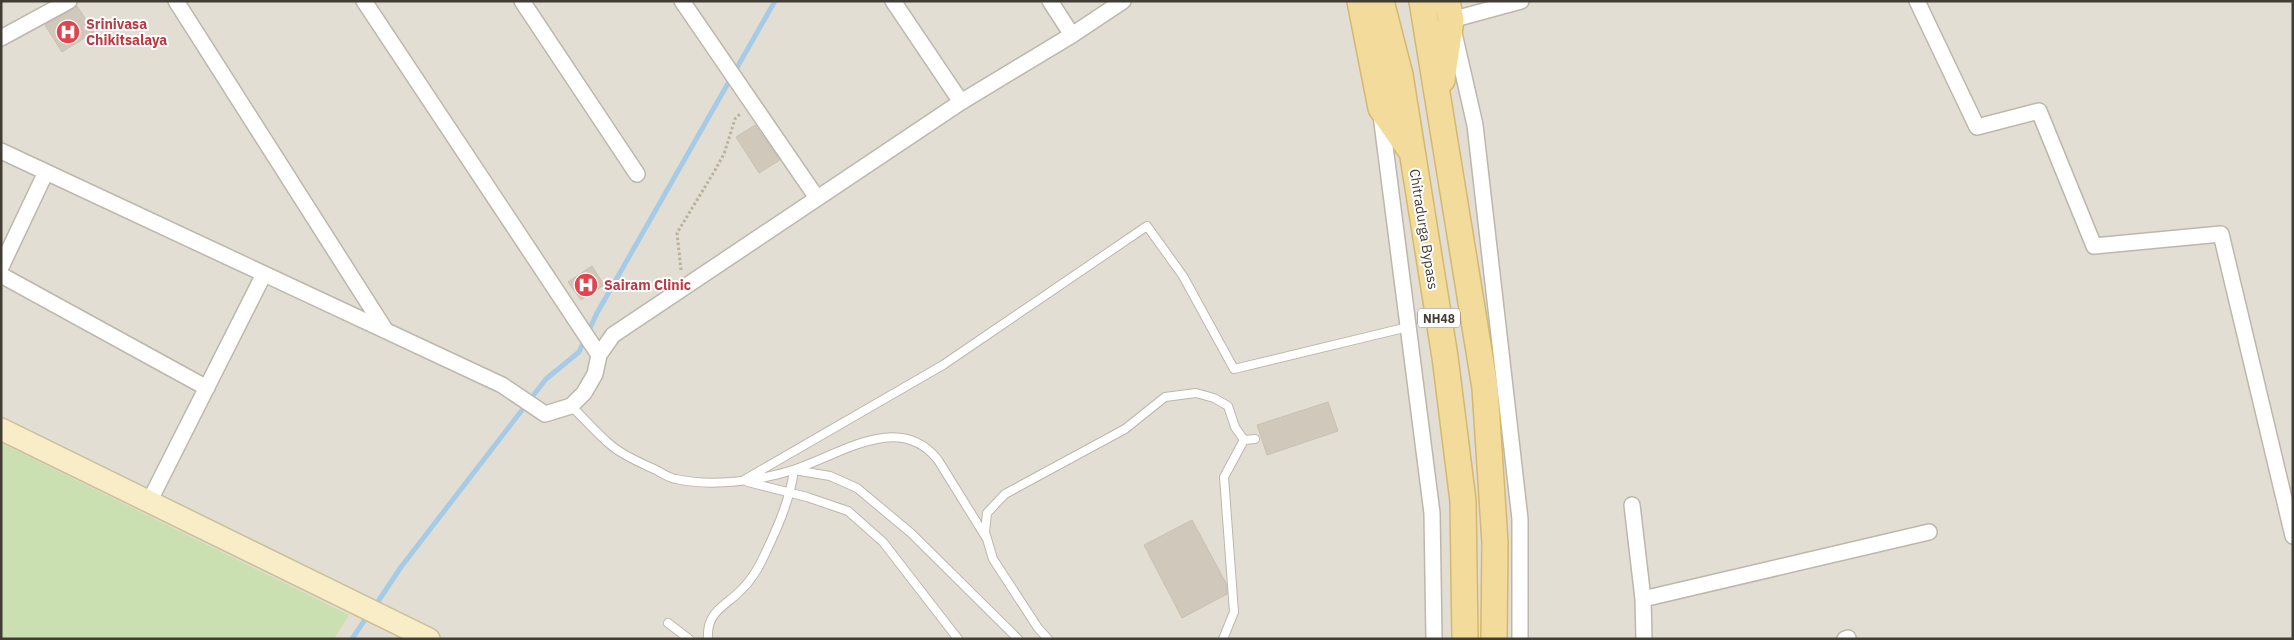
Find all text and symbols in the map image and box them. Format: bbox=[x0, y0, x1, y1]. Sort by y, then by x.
place label: Srinivasa Chikitsalaya bbox=[86, 15, 167, 49]
hospital icon: Srinivasa Chikitsalaya bbox=[55, 19, 81, 45]
street label: Chitradurga Bypass bbox=[1406, 167, 1442, 291]
hospital icon: Sairam Clinic bbox=[573, 272, 599, 298]
place label: Sairam Clinic bbox=[604, 276, 691, 294]
road number: NH48 bbox=[1418, 308, 1460, 328]

